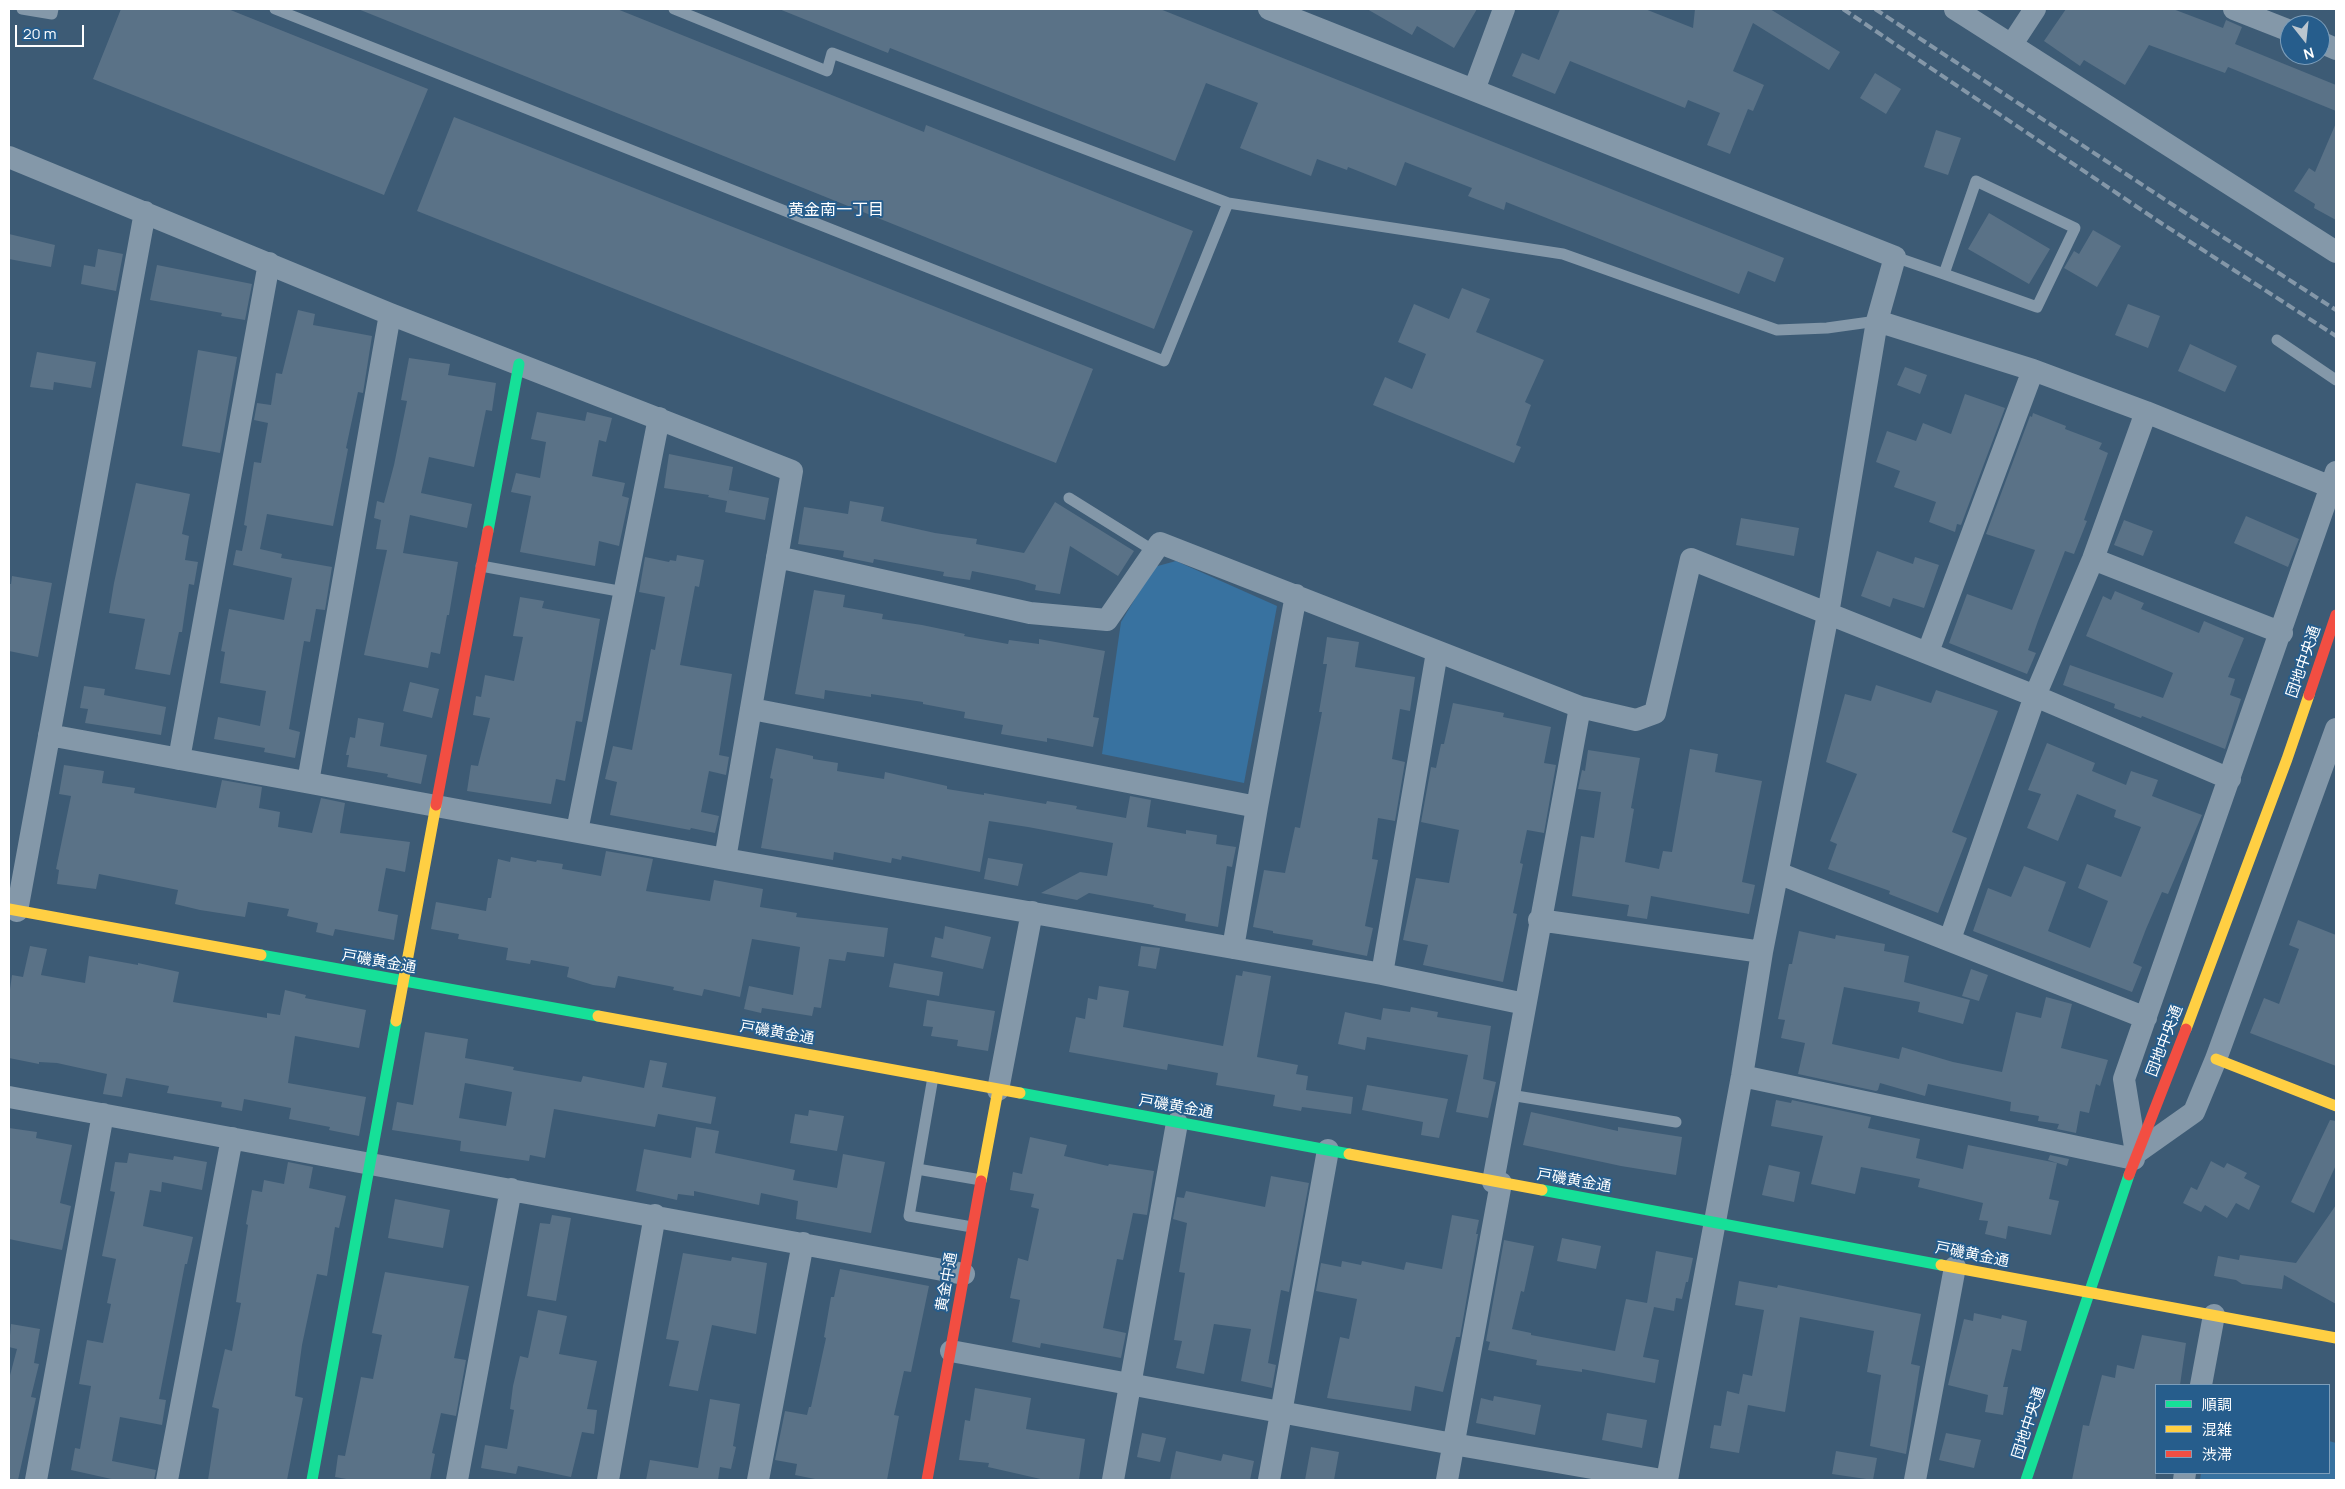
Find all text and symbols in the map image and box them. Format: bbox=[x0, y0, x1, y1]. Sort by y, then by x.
scale bar bbox=[18, 15, 86, 47]
north arrow bbox=[2280, 15, 2330, 65]
text: 20 m bbox=[23, 23, 56, 44]
text: N bbox=[2302, 43, 2316, 64]
district label: 黄金南一丁目 bbox=[788, 201, 884, 221]
street label: 団地中央通 bbox=[2283, 624, 2325, 700]
street label: 戸磯黄金通 bbox=[341, 947, 417, 977]
street label: 団地中央通 bbox=[2143, 1003, 2187, 1079]
street label: 戸磯黄金通 bbox=[739, 1018, 815, 1048]
street label: 戸磯黄金通 bbox=[1138, 1092, 1214, 1122]
street label: 戸磯黄金通 bbox=[1536, 1166, 1612, 1196]
street label: 戸磯黄金通 bbox=[1933, 1239, 2011, 1271]
street label: 黄金中通 bbox=[933, 1251, 961, 1313]
legend bbox=[2155, 1384, 2330, 1474]
street label: 団地中央通 bbox=[2009, 1385, 2049, 1461]
text: 順調 bbox=[2202, 1394, 2232, 1415]
text: 混雑 bbox=[2202, 1419, 2232, 1440]
text: 渋滞 bbox=[2202, 1444, 2232, 1465]

